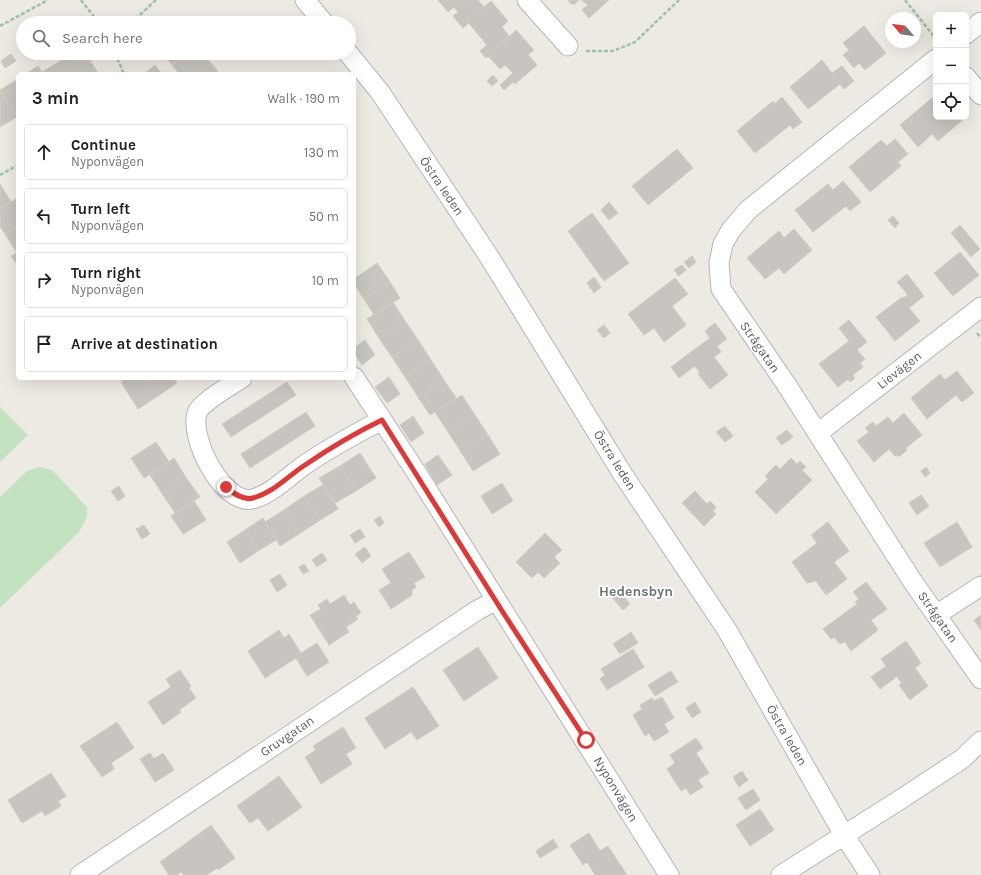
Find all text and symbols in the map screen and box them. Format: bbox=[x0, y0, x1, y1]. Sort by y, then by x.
north arrow bbox=[885, 12, 921, 48]
map controls bbox=[933, 12, 969, 120]
button: + bbox=[933, 12, 969, 48]
search box bbox=[16, 16, 356, 60]
icon: search bbox=[30, 27, 52, 49]
text: Search here bbox=[62, 29, 143, 47]
button: − bbox=[933, 48, 969, 84]
button: locate bbox=[933, 84, 969, 120]
text: 3 min bbox=[32, 88, 79, 108]
text: Walk · 190 m bbox=[267, 91, 340, 106]
text: Continue bbox=[71, 136, 136, 154]
icon: ahead bbox=[33, 141, 55, 163]
text: 130 m bbox=[304, 145, 339, 160]
street label: Östra leden bbox=[417, 153, 468, 218]
text: Nyponvägen bbox=[71, 154, 144, 169]
text: Turn left bbox=[71, 200, 130, 218]
icon: left bbox=[33, 205, 55, 227]
text: 50 m bbox=[309, 209, 339, 224]
text: Nyponvägen bbox=[71, 218, 144, 233]
text: Turn right bbox=[71, 264, 141, 282]
icon: right bbox=[33, 269, 55, 291]
text: 10 m bbox=[312, 273, 339, 288]
text: Nyponvägen bbox=[71, 282, 144, 297]
street label: Strågatan bbox=[737, 319, 783, 375]
icon: arrive bbox=[33, 333, 55, 355]
text: Arrive at destination bbox=[71, 335, 218, 353]
street label: Lievägen bbox=[874, 348, 924, 392]
street label: Östra leden bbox=[591, 427, 640, 493]
route end bbox=[217, 478, 235, 496]
district label: Hedensbyn bbox=[599, 583, 673, 600]
street label: Strågatan bbox=[915, 589, 961, 645]
street label: Östra leden bbox=[764, 701, 811, 768]
street label: Gruvgatan bbox=[257, 713, 317, 759]
route start bbox=[577, 731, 595, 749]
street label: Nyponvägen bbox=[591, 754, 641, 824]

